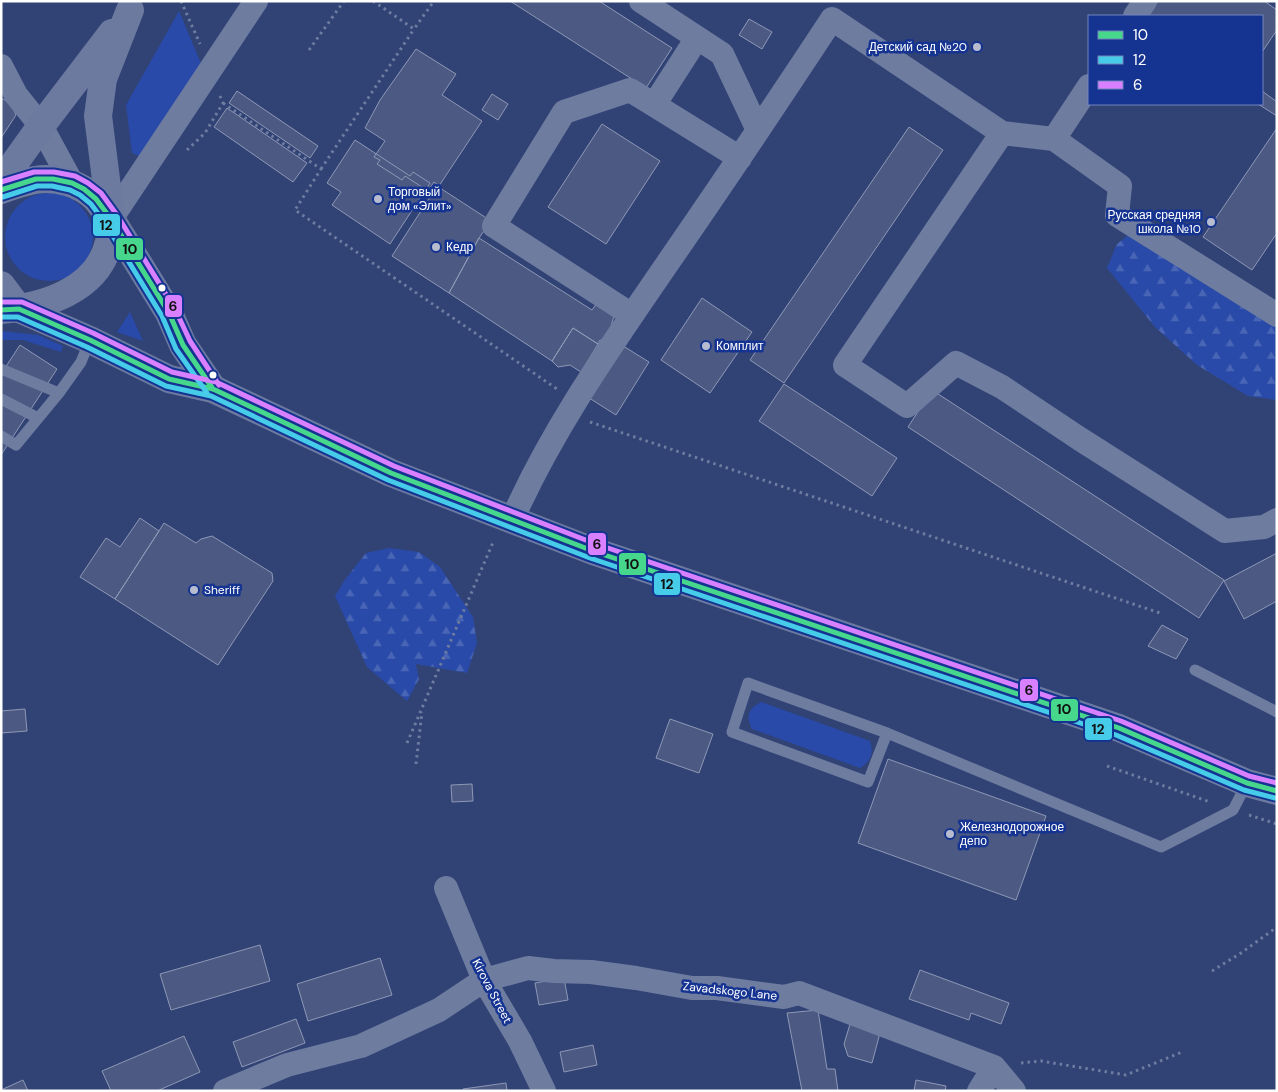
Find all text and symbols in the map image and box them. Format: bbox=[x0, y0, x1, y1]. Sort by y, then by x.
legend bbox=[1088, 15, 1263, 105]
text: 10 bbox=[1133, 25, 1148, 45]
place label: Детский сад №20 bbox=[869, 39, 967, 55]
marker: Детский сад №20 bbox=[971, 41, 983, 53]
text: 12 bbox=[1133, 50, 1146, 70]
text: 6 bbox=[1133, 75, 1142, 95]
place label: Торговый дом «Элит» bbox=[388, 184, 451, 214]
marker: Торговый дом «Элит» bbox=[372, 193, 384, 205]
place label: Русская средняя школа №10 bbox=[1108, 207, 1201, 237]
line badge: 12 bbox=[92, 213, 121, 237]
text: 12 bbox=[99, 216, 113, 234]
marker: Русская средняя школа №10 bbox=[1205, 216, 1217, 228]
line badge: 10 bbox=[115, 237, 144, 261]
place label: Кедр bbox=[446, 239, 473, 255]
text: 10 bbox=[123, 240, 138, 258]
marker: Кедр bbox=[430, 241, 442, 253]
unlabelled marker bbox=[157, 283, 167, 293]
line badge: 6 bbox=[164, 294, 183, 318]
text: 6 bbox=[169, 297, 178, 315]
place label: Комплит bbox=[716, 338, 764, 354]
marker: Комплит bbox=[700, 340, 712, 352]
unlabelled marker bbox=[208, 370, 218, 380]
line badge: 6 bbox=[587, 532, 607, 556]
text: 6 bbox=[593, 535, 602, 553]
line badge: 10 bbox=[618, 552, 647, 576]
text: 10 bbox=[625, 555, 640, 573]
line badge: 12 bbox=[653, 572, 681, 596]
text: 12 bbox=[660, 575, 674, 593]
place label: Sheriff bbox=[204, 582, 240, 598]
marker: Sheriff bbox=[188, 584, 200, 596]
line badge: 6 bbox=[1019, 678, 1039, 702]
text: 6 bbox=[1025, 681, 1034, 699]
line badge: 10 bbox=[1050, 698, 1079, 722]
text: 10 bbox=[1057, 700, 1072, 718]
line badge: 12 bbox=[1084, 717, 1113, 741]
text: 12 bbox=[1091, 720, 1105, 738]
place label: Железнодорожное депо bbox=[960, 819, 1064, 849]
marker: Железнодорожное депо bbox=[944, 828, 956, 840]
street label: Kirova Street bbox=[468, 956, 516, 1026]
street label: Zavadskogo Lane bbox=[682, 978, 778, 1004]

